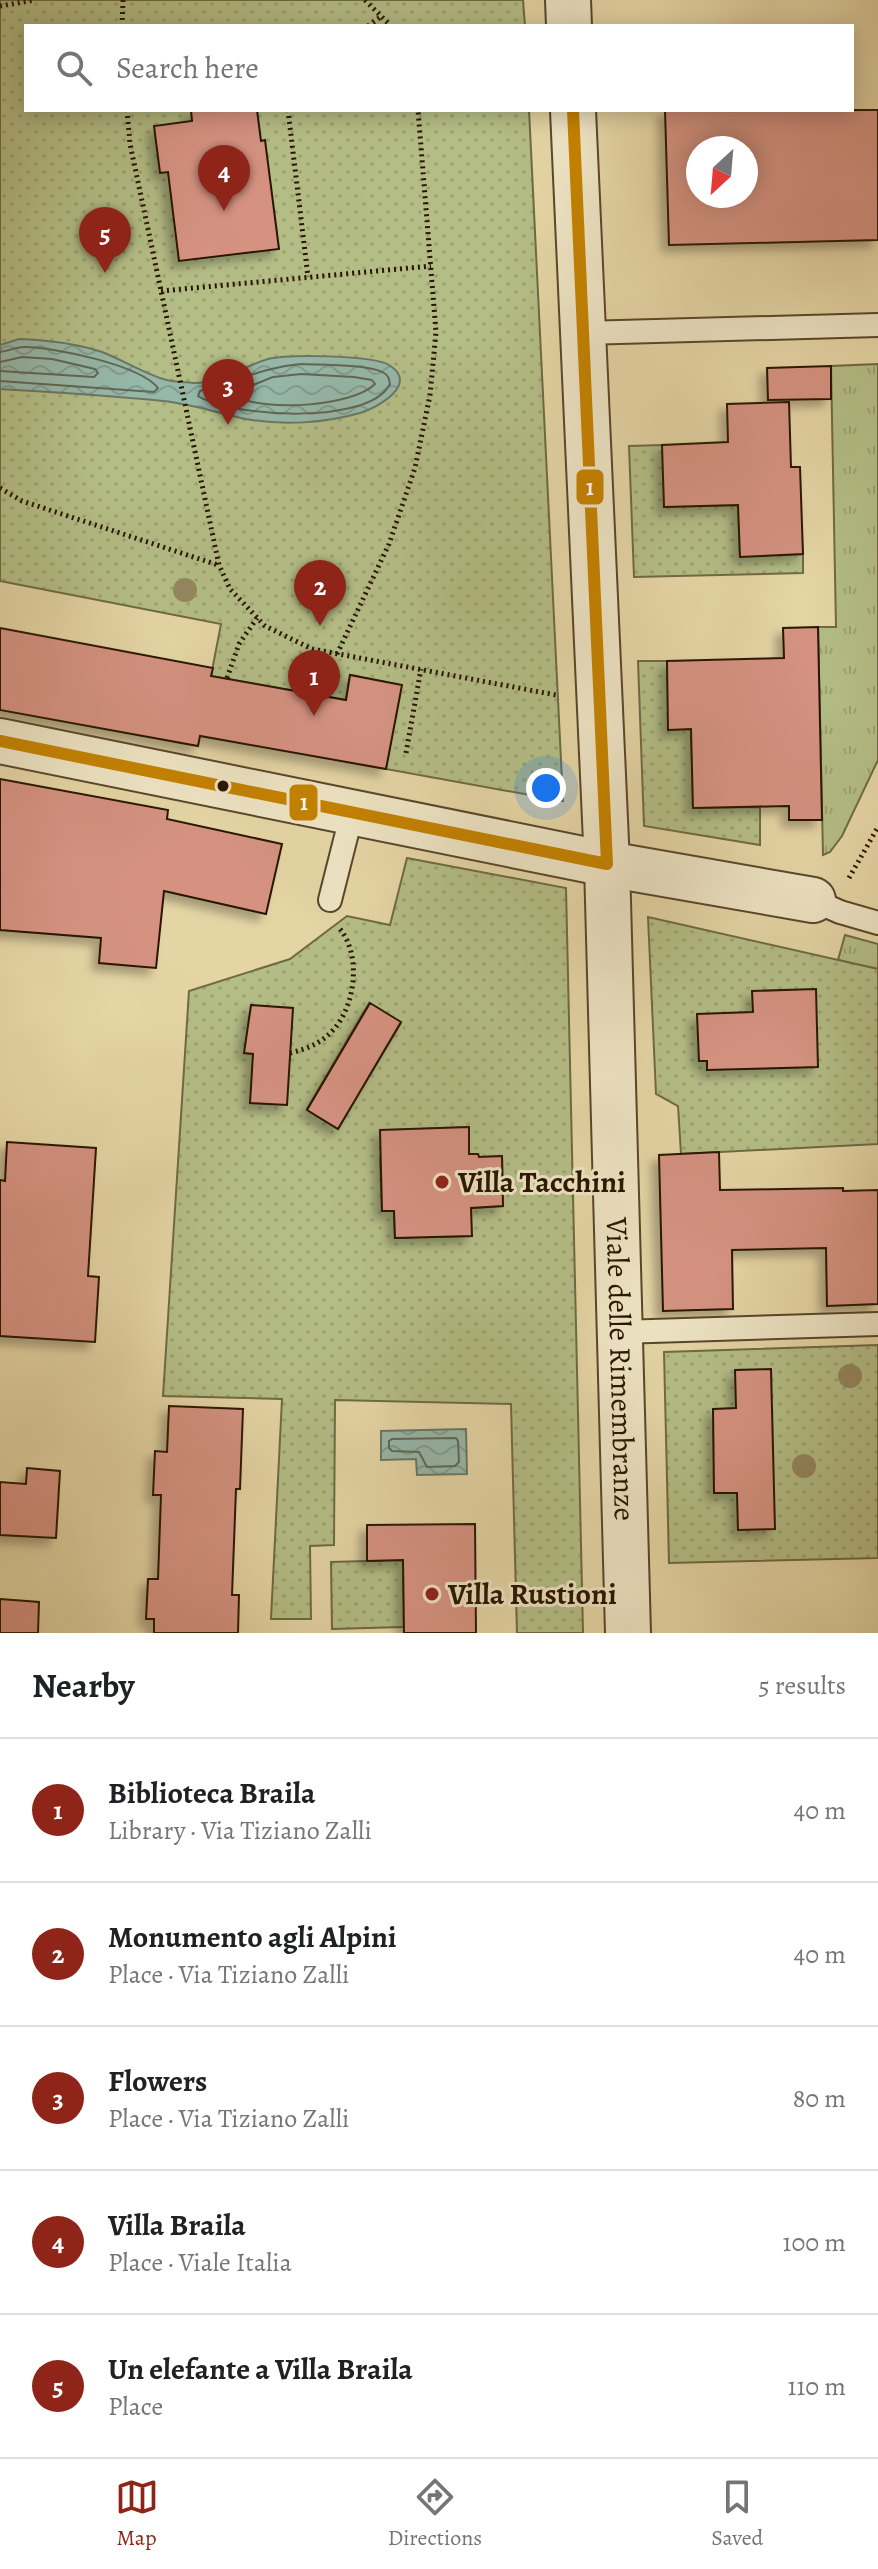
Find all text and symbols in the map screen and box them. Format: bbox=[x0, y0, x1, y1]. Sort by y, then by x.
search box bbox=[24, 24, 854, 112]
icon: search bbox=[52, 46, 96, 90]
text: Search here bbox=[116, 48, 259, 88]
north arrow bbox=[686, 136, 758, 208]
pin: 4 bbox=[198, 145, 250, 211]
pin: 5 bbox=[79, 207, 131, 273]
pin: 3 bbox=[202, 359, 254, 425]
line badge: 1 bbox=[575, 468, 605, 506]
text: 1 bbox=[586, 473, 594, 503]
pin: 2 bbox=[294, 560, 346, 626]
pin: 1 bbox=[288, 650, 340, 716]
your location bbox=[526, 768, 566, 808]
unlabelled marker bbox=[215, 778, 231, 794]
line badge: 1 bbox=[288, 783, 319, 822]
text: 1 bbox=[300, 788, 308, 818]
place label: Villa Tacchini bbox=[457, 1162, 626, 1202]
marker: Villa Tacchini bbox=[433, 1173, 451, 1191]
street label: Viale delle Rimembranze bbox=[597, 1216, 645, 1522]
place label: Villa Rustioni bbox=[447, 1574, 617, 1614]
marker: Villa Rustioni bbox=[423, 1585, 441, 1603]
text: Nearby bbox=[32, 1662, 135, 1709]
text: 5 results bbox=[758, 1668, 846, 1703]
text: Biblioteca Braila bbox=[108, 1773, 315, 1813]
text: 1 bbox=[53, 1793, 63, 1828]
text: 40 m bbox=[794, 1793, 846, 1828]
text: Library · Via Tiziano Zalli bbox=[108, 1813, 372, 1848]
text: Monumento agli Alpini bbox=[108, 1917, 397, 1957]
text: 2 bbox=[52, 1937, 64, 1972]
text: 40 m bbox=[794, 1937, 846, 1972]
text: Place · Via Tiziano Zalli bbox=[108, 1957, 349, 1992]
text: Flowers bbox=[108, 2061, 207, 2101]
text: 3 bbox=[52, 2081, 64, 2116]
text: 80 m bbox=[793, 2081, 846, 2116]
text: Place · Via Tiziano Zalli bbox=[108, 2101, 349, 2136]
text: Villa Braila bbox=[108, 2205, 246, 2245]
text: 4 bbox=[52, 2225, 64, 2260]
text: 100 m bbox=[783, 2225, 846, 2260]
text: Place · Viale Italia bbox=[108, 2245, 292, 2280]
text: Un elefante a Villa Braila bbox=[108, 2349, 413, 2389]
text: 5 bbox=[52, 2369, 64, 2404]
text: 110 m bbox=[788, 2369, 846, 2404]
text: Place bbox=[108, 2389, 163, 2424]
tab: Map bbox=[115, 2475, 159, 2553]
tab: Directions bbox=[388, 2475, 482, 2553]
tab: Saved bbox=[711, 2475, 763, 2553]

